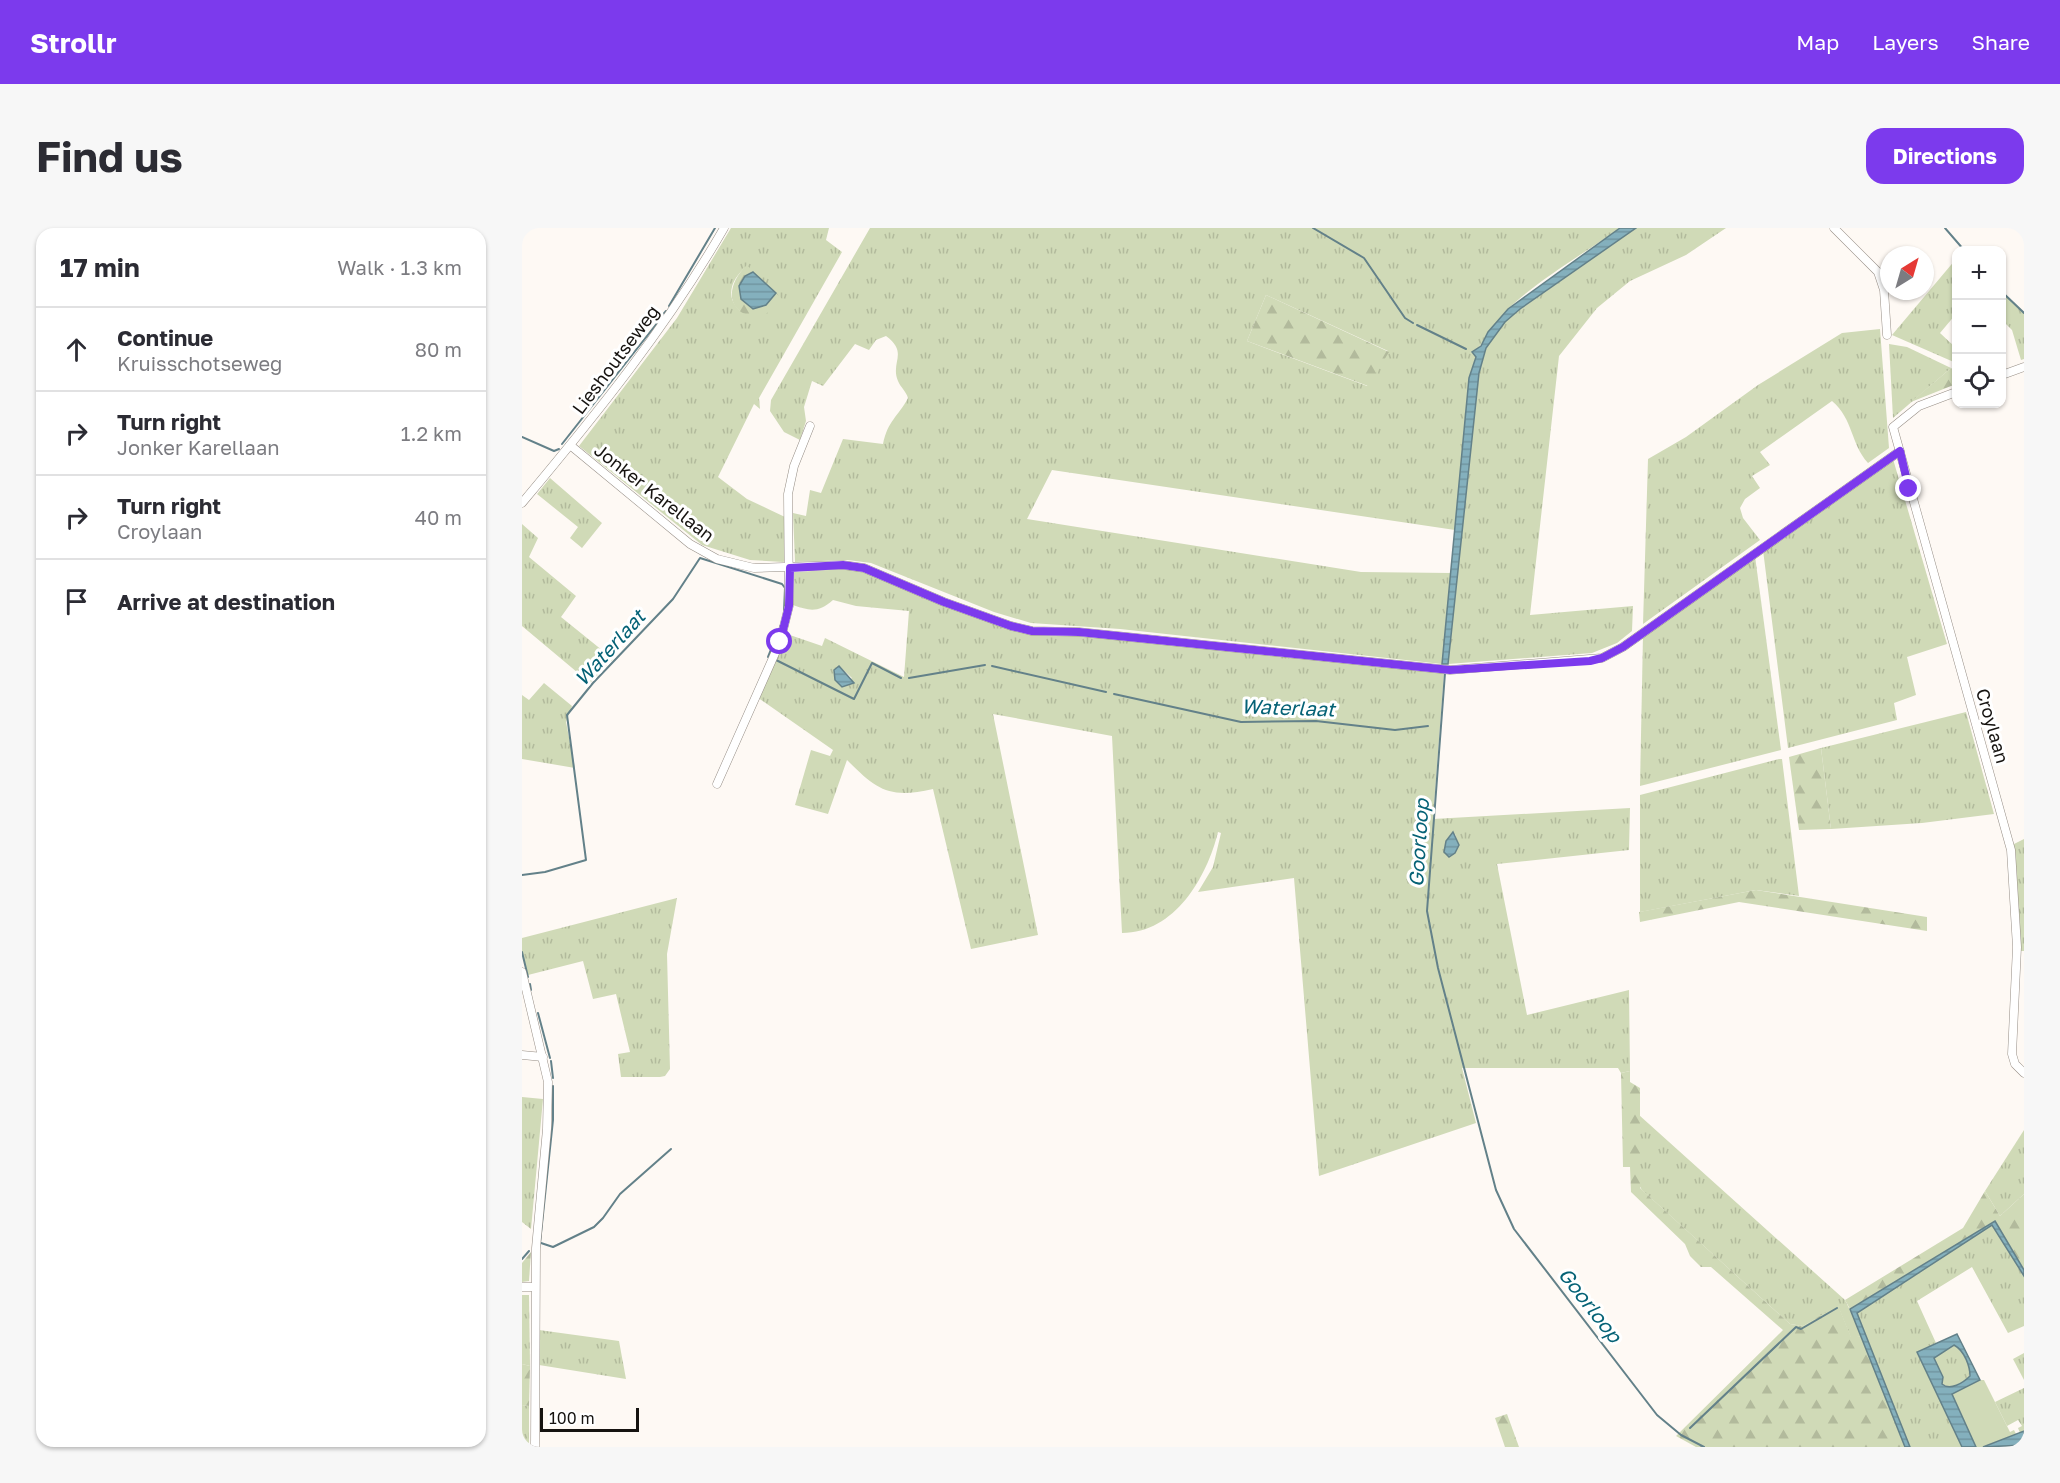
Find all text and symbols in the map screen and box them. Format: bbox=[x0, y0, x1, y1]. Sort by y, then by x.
text: Strollr bbox=[30, 26, 117, 59]
text: Map bbox=[1796, 29, 1839, 55]
text: Layers bbox=[1872, 29, 1939, 55]
text: Share bbox=[1972, 29, 2030, 55]
button: Directions bbox=[1866, 128, 2024, 184]
text: Find us bbox=[36, 131, 183, 181]
north arrow bbox=[1880, 246, 1934, 300]
map controls bbox=[1952, 246, 2006, 408]
button: + bbox=[1952, 246, 2006, 300]
text: 17 min bbox=[60, 252, 140, 283]
text: Walk · 1.3 km bbox=[337, 255, 462, 279]
button: − bbox=[1952, 300, 2006, 354]
street label: Lieshoutseweg bbox=[567, 301, 663, 418]
text: Continue bbox=[117, 324, 213, 351]
icon: ahead bbox=[60, 333, 93, 366]
text: 80 m bbox=[415, 337, 462, 361]
text: Kruisschotseweg bbox=[117, 351, 282, 375]
button: locate bbox=[1952, 354, 2006, 408]
text: Turn right bbox=[117, 408, 221, 435]
icon: right bbox=[60, 417, 93, 450]
text: 1.2 km bbox=[401, 421, 462, 445]
text: Jonker Karellaan bbox=[117, 435, 280, 459]
street label: Jonker Karellaan bbox=[590, 439, 719, 546]
route end bbox=[1895, 475, 1921, 501]
text: Turn right bbox=[117, 492, 221, 519]
icon: right bbox=[60, 501, 93, 534]
text: 40 m bbox=[415, 505, 462, 529]
text: Croylaan bbox=[117, 519, 202, 543]
icon: arrive bbox=[60, 585, 93, 618]
text: Arrive at destination bbox=[117, 588, 335, 615]
water label: Waterlaat bbox=[569, 603, 651, 690]
route start bbox=[766, 628, 792, 654]
street label: Croylaan bbox=[1972, 686, 2014, 766]
water label: Waterlaat bbox=[1241, 693, 1337, 721]
water label: Goorloop bbox=[1403, 796, 1433, 888]
water label: Goorloop bbox=[1554, 1262, 1629, 1348]
scale bar bbox=[540, 1405, 639, 1432]
text: 100 m bbox=[549, 1408, 595, 1428]

